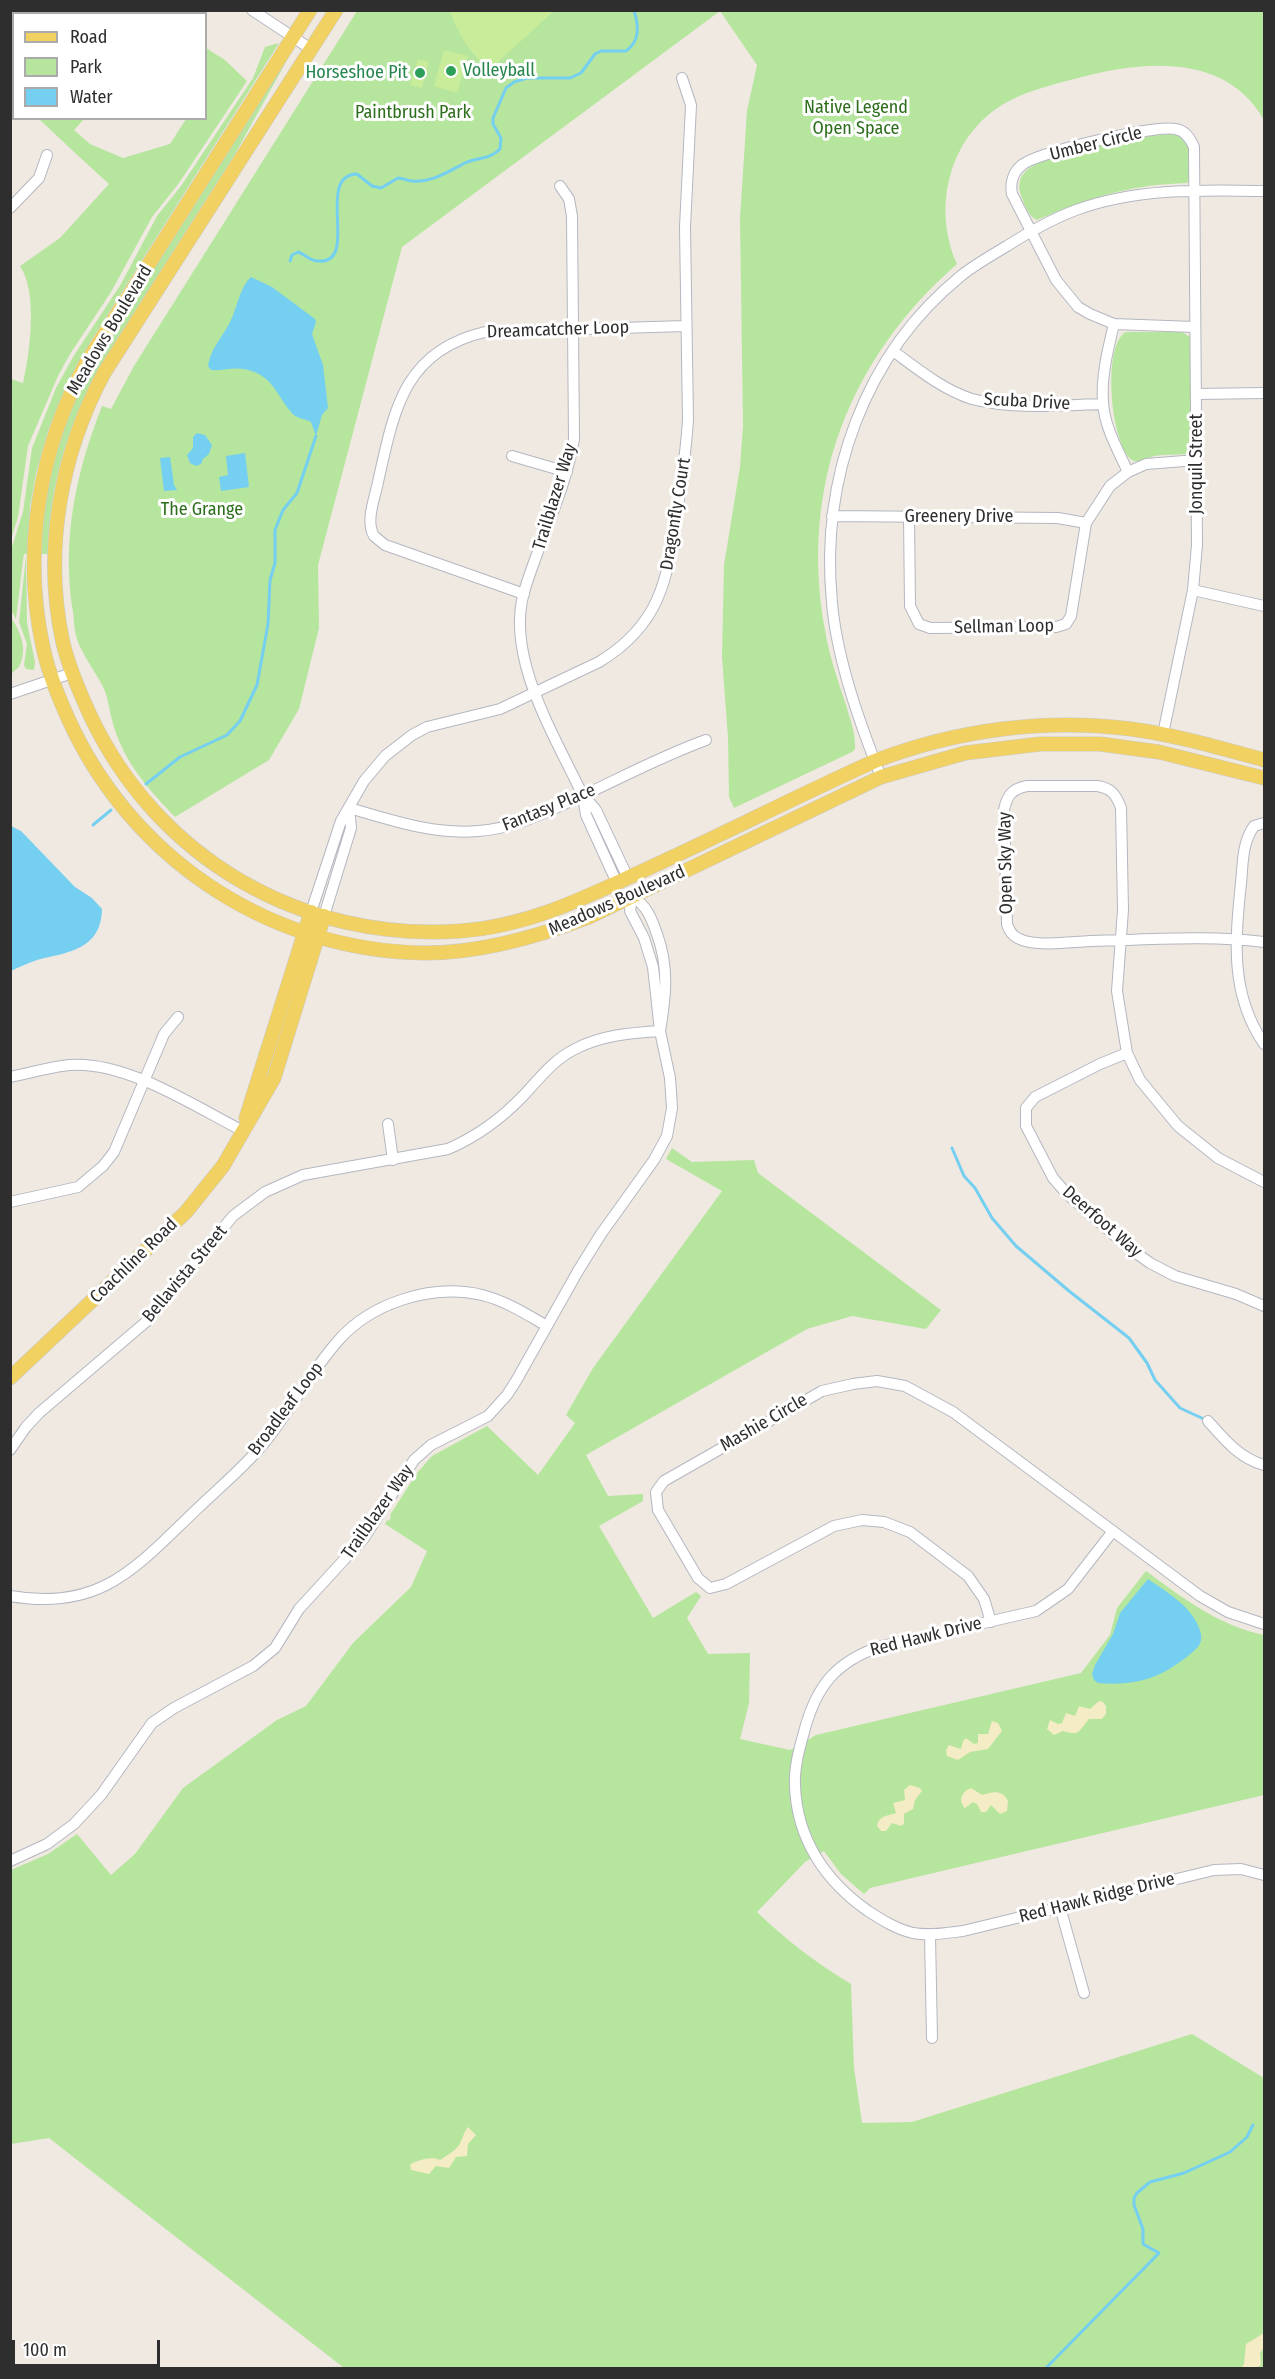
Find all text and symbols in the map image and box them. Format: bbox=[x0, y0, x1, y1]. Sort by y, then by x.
legend bbox=[12, 12, 207, 120]
text: Road bbox=[70, 26, 107, 48]
text: Park bbox=[70, 56, 102, 78]
place label: Volleyball bbox=[463, 60, 535, 82]
place label: Horseshoe Pit bbox=[305, 62, 408, 84]
marker: Volleyball bbox=[444, 64, 458, 78]
marker: Horseshoe Pit bbox=[413, 66, 427, 80]
text: Water bbox=[70, 86, 113, 108]
park label: Native Legend Open Space bbox=[804, 97, 908, 140]
park label: Paintbrush Park bbox=[355, 102, 471, 124]
street label: Umber Circle bbox=[1048, 122, 1144, 166]
street label: Meadows Boulevard bbox=[63, 261, 157, 399]
street label: Dreamcatcher Loop bbox=[487, 317, 629, 343]
street label: Scuba Drive bbox=[983, 389, 1071, 415]
street label: Jonquil Street bbox=[1186, 414, 1208, 514]
street label: Trailblazer Way bbox=[529, 441, 581, 553]
street label: Dragonfly Court bbox=[656, 456, 696, 572]
park label: The Grange bbox=[161, 499, 243, 521]
street label: Greenery Drive bbox=[905, 506, 1013, 528]
street label: Sellman Loop bbox=[954, 615, 1054, 639]
street label: Fantasy Place bbox=[499, 780, 599, 836]
street label: Open Sky Way bbox=[994, 812, 1018, 914]
street label: Meadows Boulevard bbox=[545, 861, 689, 941]
street label: Deerfoot Way bbox=[1058, 1182, 1146, 1262]
street label: Coachline Road bbox=[86, 1214, 182, 1308]
street label: Bellavista Street bbox=[138, 1221, 232, 1327]
street label: Broadleaf Loop bbox=[244, 1358, 328, 1460]
street label: Mashie Circle bbox=[717, 1389, 811, 1457]
street label: Trailblazer Way bbox=[337, 1461, 419, 1563]
street label: Red Hawk Drive bbox=[868, 1613, 984, 1661]
street label: Red Hawk Ridge Drive bbox=[1017, 1868, 1177, 1928]
scale bar bbox=[15, 2328, 164, 2366]
text: 100 m bbox=[23, 2339, 67, 2361]

